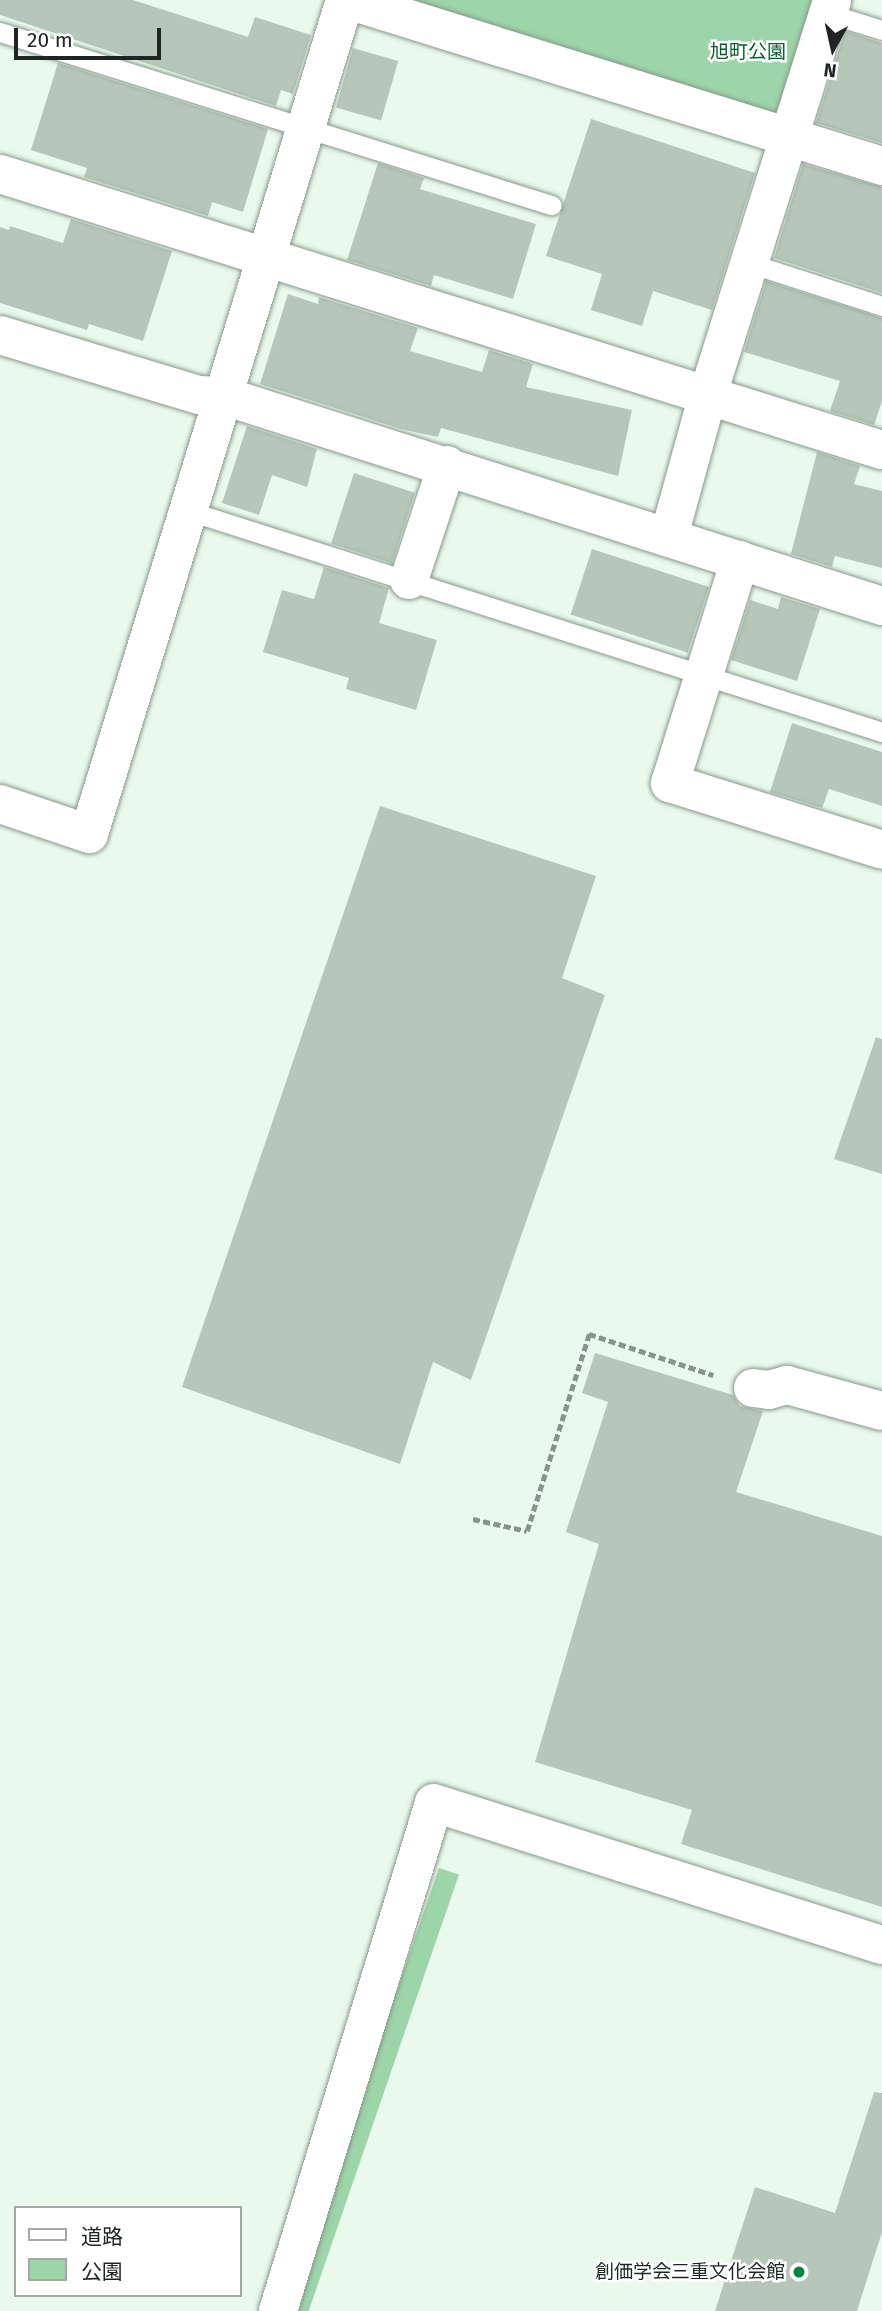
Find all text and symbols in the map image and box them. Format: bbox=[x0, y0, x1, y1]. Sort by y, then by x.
scale bar bbox=[18, 14, 164, 58]
north arrow bbox=[798, 14, 868, 84]
text: 20 m bbox=[27, 27, 73, 53]
park label: 旭町公園 bbox=[710, 41, 786, 63]
text: N bbox=[822, 58, 838, 83]
legend bbox=[14, 2206, 242, 2297]
text: 道路 bbox=[81, 2224, 123, 2250]
text: 公園 bbox=[81, 2259, 123, 2285]
place label: 創価学会三重文化会館 bbox=[595, 2261, 785, 2283]
marker: 創価学会三重文化会館 bbox=[791, 2264, 807, 2280]

